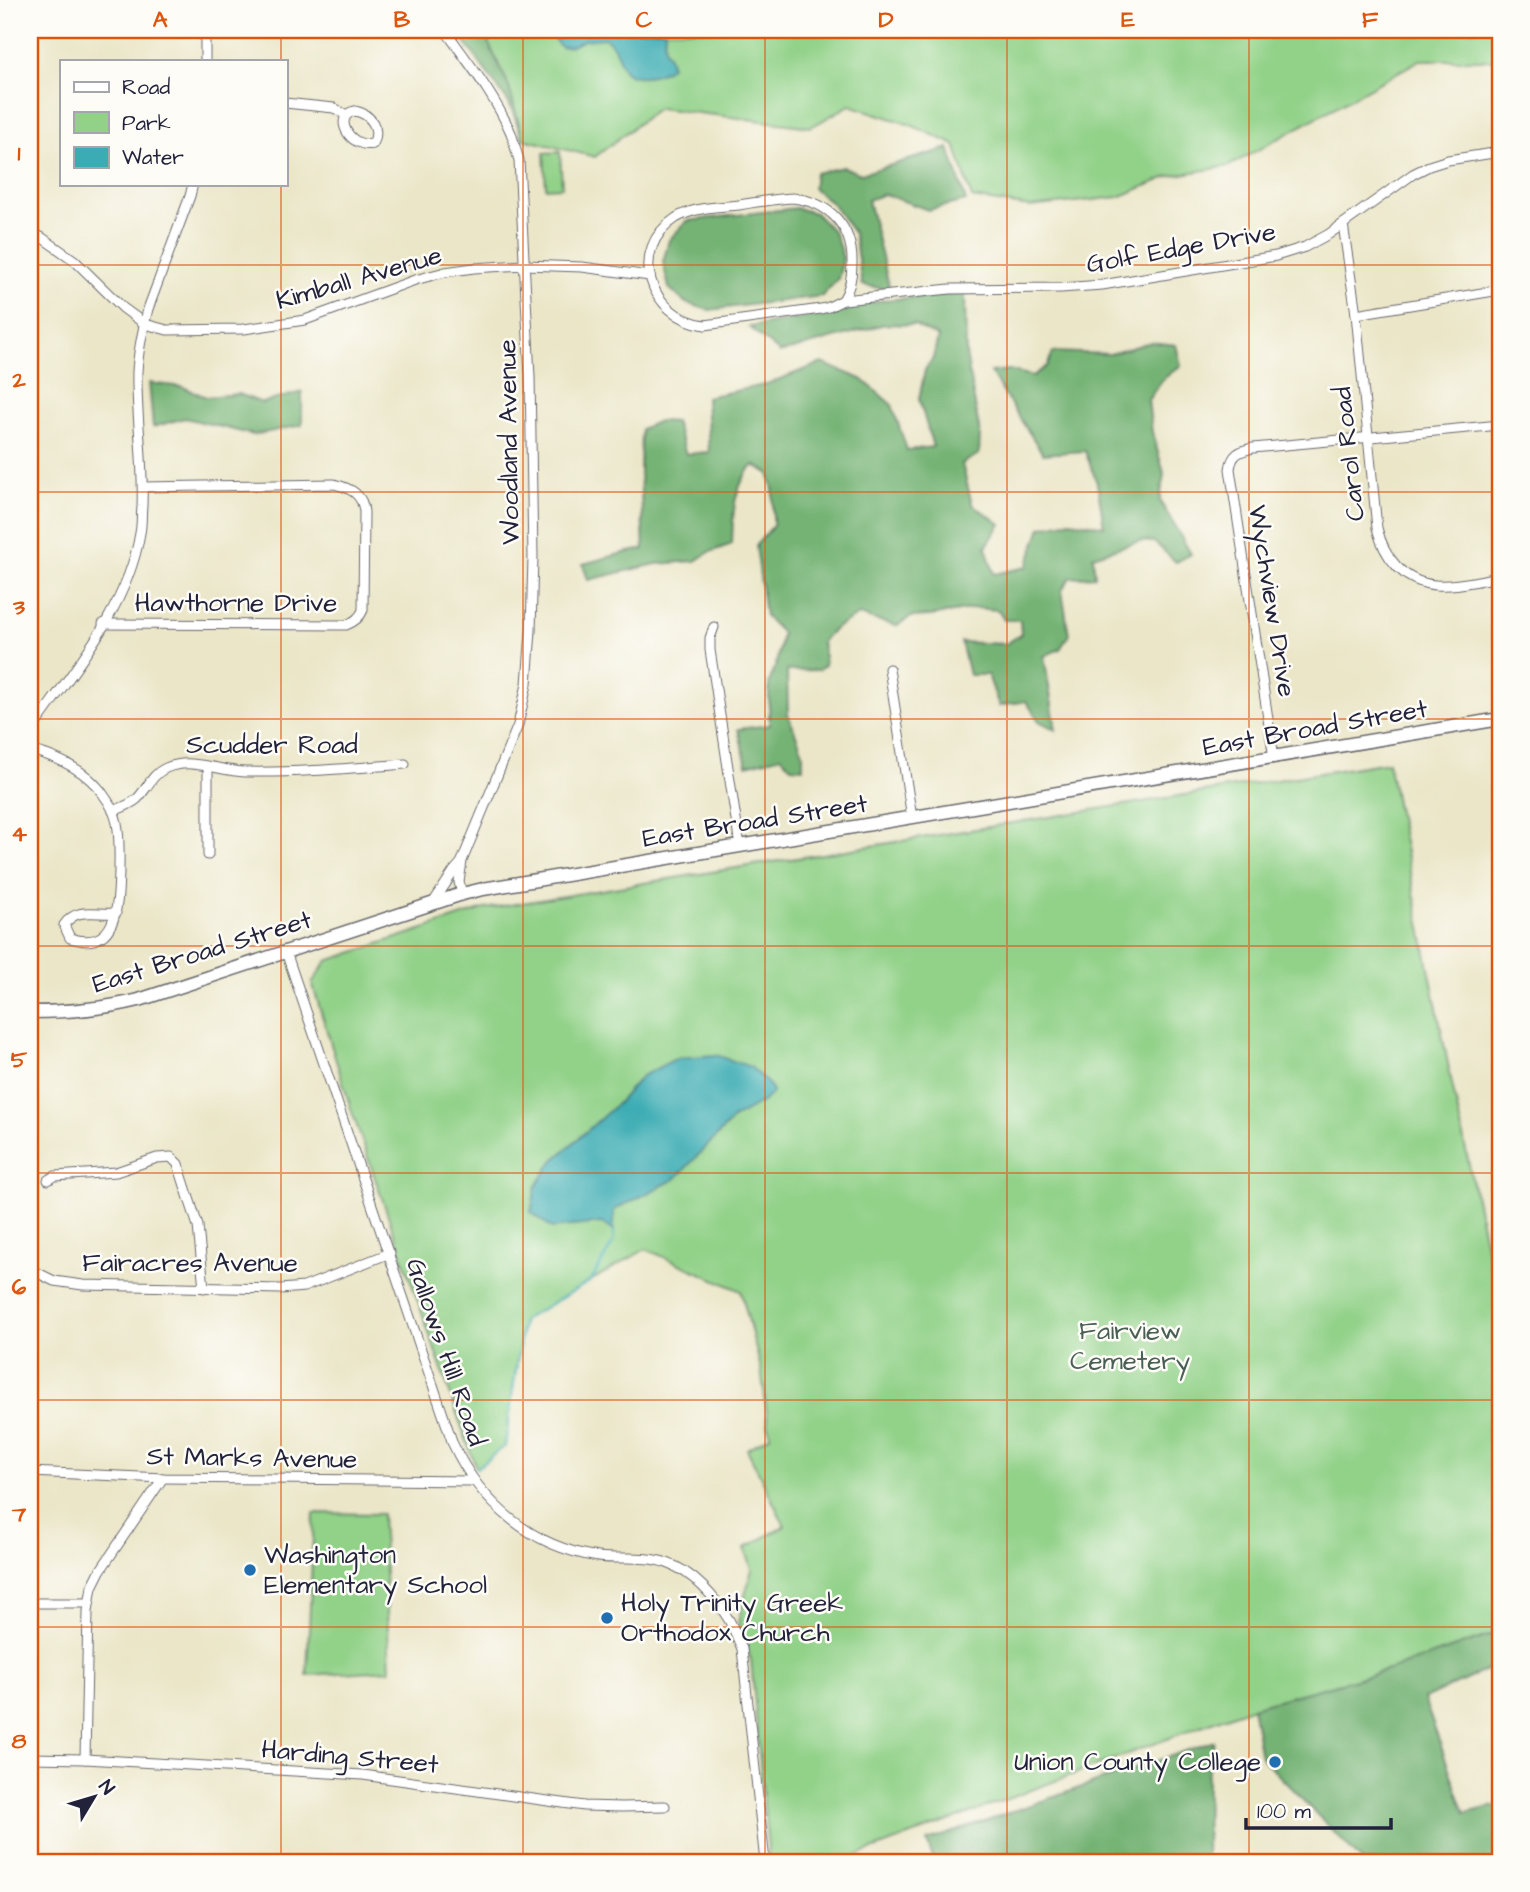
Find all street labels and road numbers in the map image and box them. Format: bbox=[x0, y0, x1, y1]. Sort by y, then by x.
street label: Golf Edge Drive bbox=[1083, 214, 1279, 284]
street label: Kimball Avenue bbox=[272, 237, 446, 319]
street label: Woodland Avenue bbox=[489, 339, 529, 545]
street label: Carol Road bbox=[1324, 385, 1374, 523]
street label: Wychview Drive bbox=[1237, 503, 1305, 700]
street label: Hawthorne Drive bbox=[135, 585, 337, 621]
street label: East Broad Street bbox=[1200, 690, 1430, 765]
street label: Scudder Road bbox=[186, 727, 358, 763]
street label: East Broad Street bbox=[640, 785, 871, 857]
street label: East Broad Street bbox=[88, 901, 316, 1002]
street label: Fairacres Avenue bbox=[82, 1245, 298, 1281]
street label: Gallows Hill Road bbox=[397, 1253, 495, 1451]
street label: St Marks Avenue bbox=[146, 1438, 358, 1478]
street label: Harding Street bbox=[260, 1731, 441, 1785]

